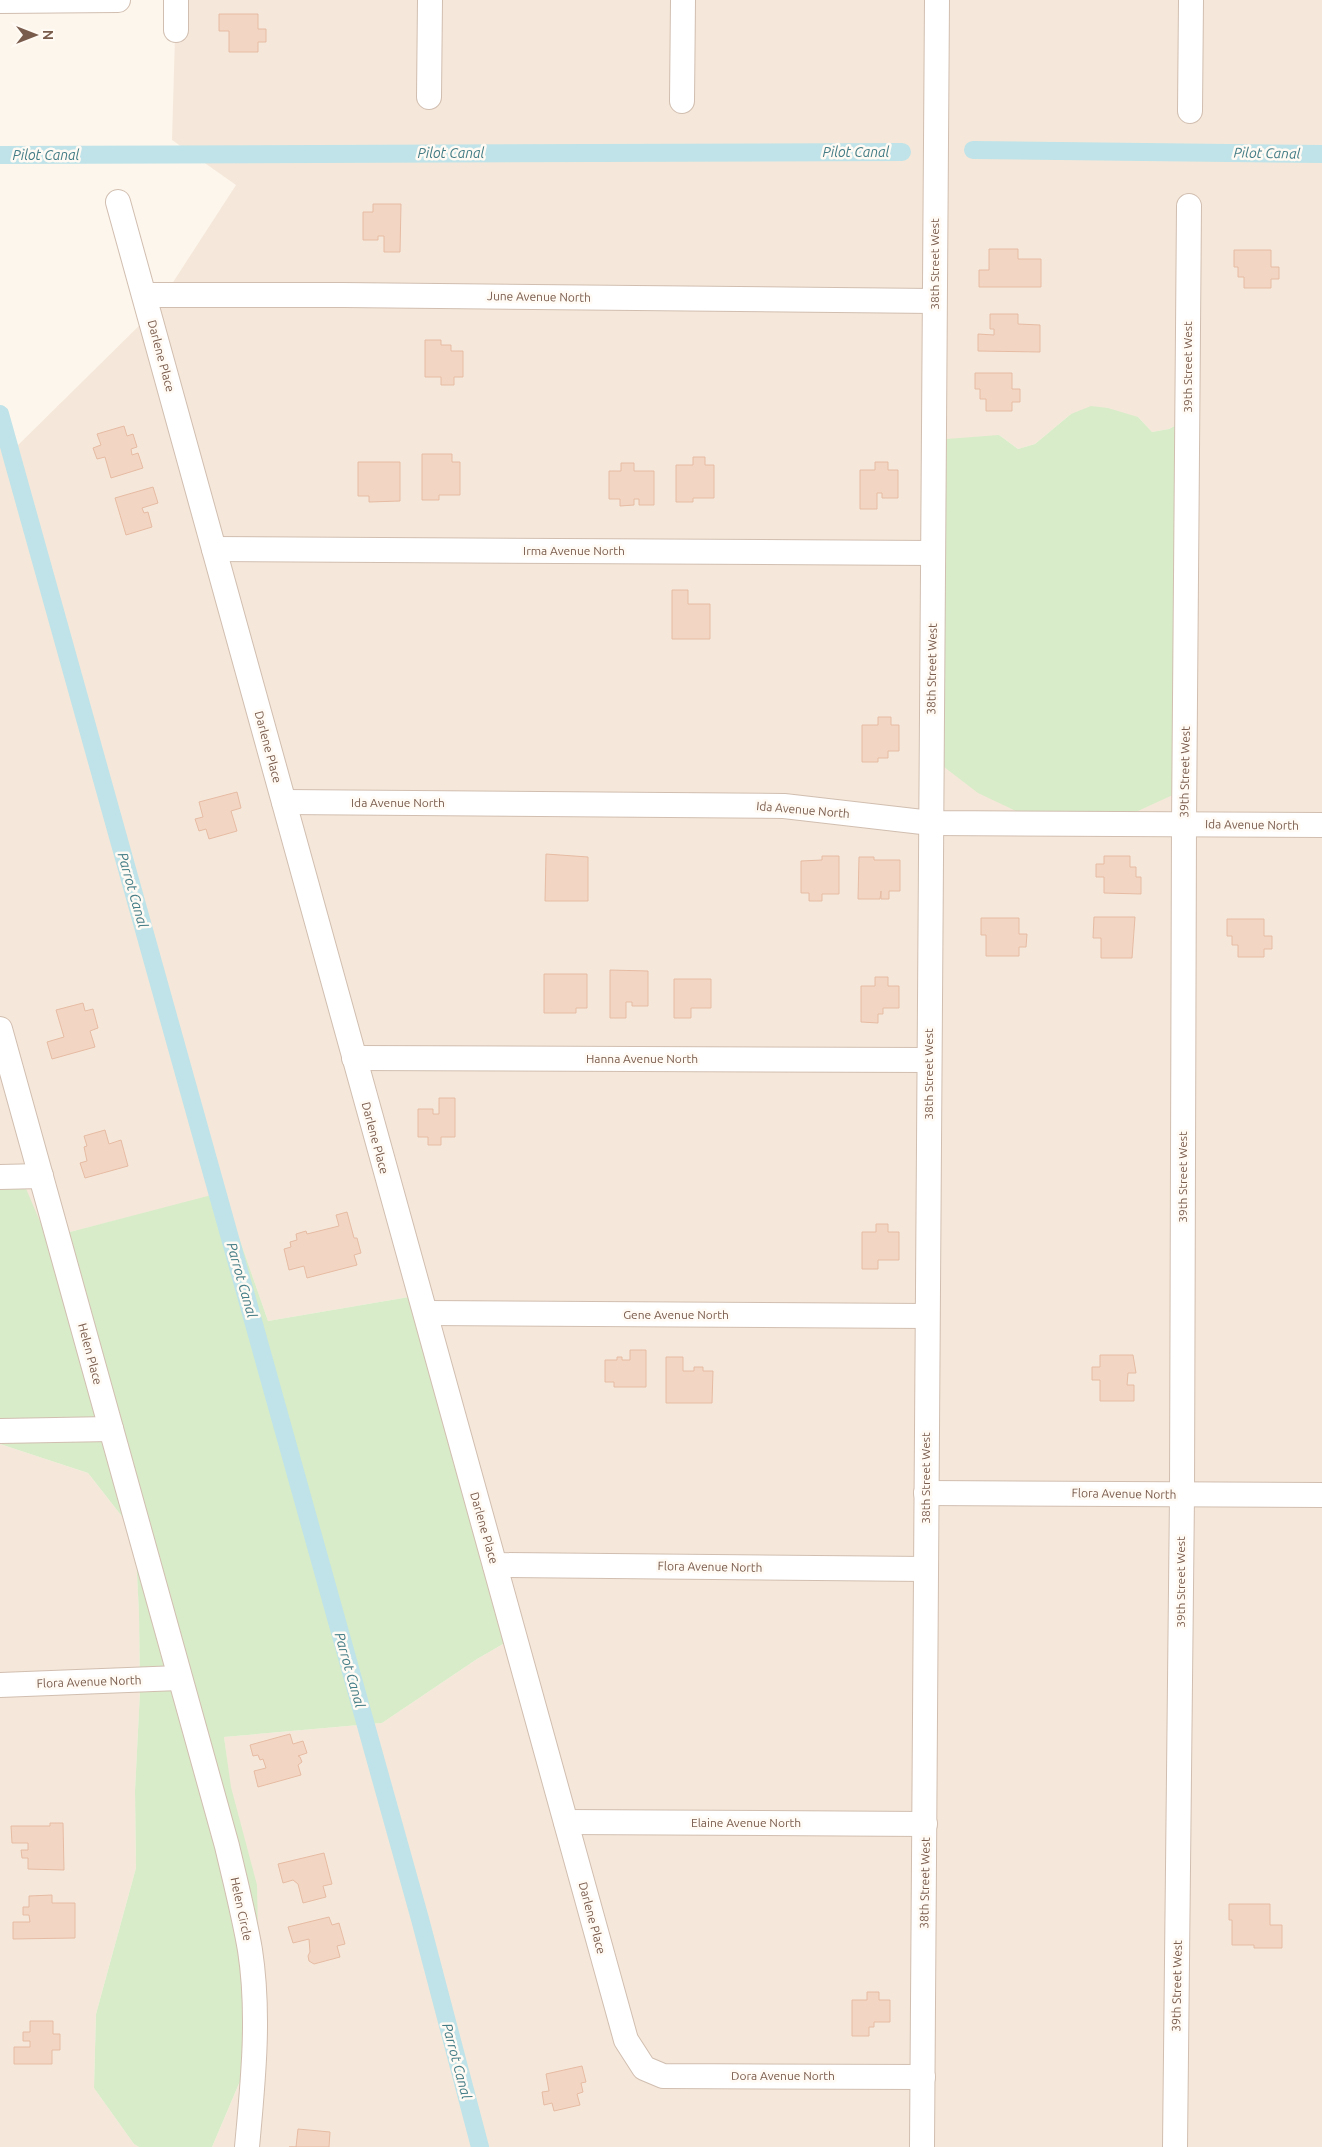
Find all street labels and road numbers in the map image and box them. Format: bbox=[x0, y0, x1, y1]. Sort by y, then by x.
street label: 38th Street West bbox=[928, 218, 941, 310]
street label: June Avenue North bbox=[487, 289, 591, 304]
street label: Darlene Place bbox=[146, 319, 177, 393]
street label: 39th Street West bbox=[1181, 321, 1194, 413]
street label: Irma Avenue North bbox=[523, 544, 625, 557]
street label: 38th Street West bbox=[924, 623, 939, 715]
street label: Darlene Place bbox=[253, 710, 284, 784]
street label: 39th Street West bbox=[1177, 726, 1192, 818]
street label: Ida Avenue North bbox=[351, 796, 445, 809]
street label: Ida Avenue North bbox=[756, 799, 850, 820]
street label: Ida Avenue North bbox=[1205, 817, 1299, 832]
street label: 38th Street West bbox=[922, 1028, 935, 1120]
street label: Hanna Avenue North bbox=[586, 1052, 698, 1065]
street label: Darlene Place bbox=[360, 1101, 391, 1175]
street label: 39th Street West bbox=[1176, 1131, 1189, 1223]
street label: Gene Avenue North bbox=[623, 1308, 729, 1321]
street label: Helen Place bbox=[76, 1322, 105, 1386]
street label: 38th Street West bbox=[919, 1432, 932, 1524]
street label: Flora Avenue North bbox=[1071, 1486, 1177, 1501]
street label: Darlene Place bbox=[468, 1491, 501, 1565]
street label: 39th Street West bbox=[1174, 1536, 1187, 1628]
street label: Flora Avenue North bbox=[657, 1559, 763, 1574]
street label: Flora Avenue North bbox=[36, 1673, 142, 1690]
street label: Elaine Avenue North bbox=[691, 1816, 801, 1829]
street label: 38th Street West bbox=[917, 1837, 932, 1929]
street label: Helen Circle bbox=[228, 1876, 255, 1942]
street label: Darlene Place bbox=[577, 1881, 608, 1955]
street label: 39th Street West bbox=[1169, 1940, 1184, 2032]
street label: Dora Avenue North bbox=[731, 2069, 835, 2082]

